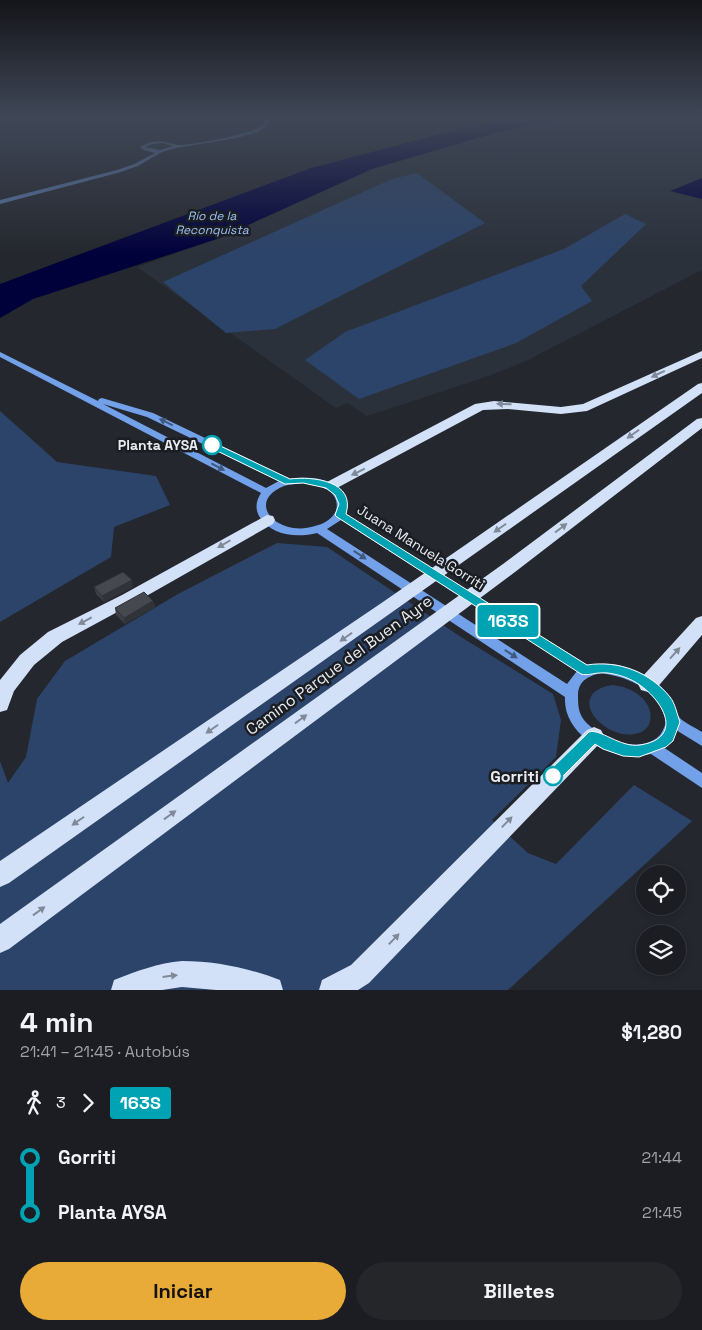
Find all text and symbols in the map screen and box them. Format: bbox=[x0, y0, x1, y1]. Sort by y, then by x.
water label: Río de la Reconquista bbox=[175, 208, 249, 238]
one-way arrow bbox=[651, 371, 665, 379]
one-way arrow bbox=[495, 400, 511, 408]
one-way arrow bbox=[159, 418, 173, 426]
one-way arrow bbox=[626, 429, 640, 439]
marker: Planta AYSA bbox=[202, 435, 222, 455]
place label: Planta AYSA bbox=[118, 436, 198, 454]
one-way arrow bbox=[211, 462, 224, 471]
one-way arrow bbox=[351, 468, 365, 476]
street label: Juana Manuela Gorriti bbox=[354, 500, 488, 594]
one-way arrow bbox=[493, 523, 507, 533]
one-way arrow bbox=[554, 523, 568, 533]
one-way arrow bbox=[217, 540, 232, 548]
one-way arrow bbox=[354, 550, 367, 560]
street label: Camino Parque del Buen Ayre bbox=[242, 590, 436, 740]
line badge: 163S bbox=[473, 605, 543, 637]
text: 163S bbox=[487, 609, 529, 632]
one-way arrow bbox=[78, 617, 92, 626]
one-way arrow bbox=[339, 632, 353, 642]
one-way arrow bbox=[669, 648, 681, 660]
one-way arrow bbox=[504, 649, 518, 659]
one-way arrow bbox=[294, 714, 308, 724]
one-way arrow bbox=[205, 724, 219, 734]
place label: Gorriti bbox=[490, 766, 539, 787]
marker: Gorriti bbox=[543, 766, 563, 786]
one-way arrow bbox=[163, 810, 177, 820]
one-way arrow bbox=[71, 816, 85, 826]
one-way arrow bbox=[501, 817, 513, 829]
map controls bbox=[636, 865, 686, 975]
button: locate bbox=[636, 865, 686, 915]
one-way arrow bbox=[32, 906, 45, 917]
button: layers bbox=[636, 925, 686, 975]
one-way arrow bbox=[388, 933, 400, 945]
one-way arrow bbox=[162, 972, 178, 980]
text: 4 min bbox=[20, 1004, 94, 1040]
text: $1,280 bbox=[621, 1020, 682, 1045]
text: 21:41 – 21:45 · Autobús bbox=[20, 1041, 190, 1062]
icon: walk bbox=[20, 1089, 48, 1117]
icon: forward bbox=[74, 1089, 102, 1117]
text: 163S bbox=[120, 1091, 161, 1114]
text: 3 bbox=[56, 1092, 66, 1113]
text: Gorriti bbox=[58, 1145, 116, 1170]
text: 21:44 bbox=[642, 1147, 682, 1168]
text: Planta AYSA bbox=[58, 1200, 167, 1225]
text: 21:45 bbox=[642, 1202, 682, 1223]
button: Iniciar bbox=[20, 1262, 346, 1320]
button: Billetes bbox=[356, 1262, 682, 1320]

